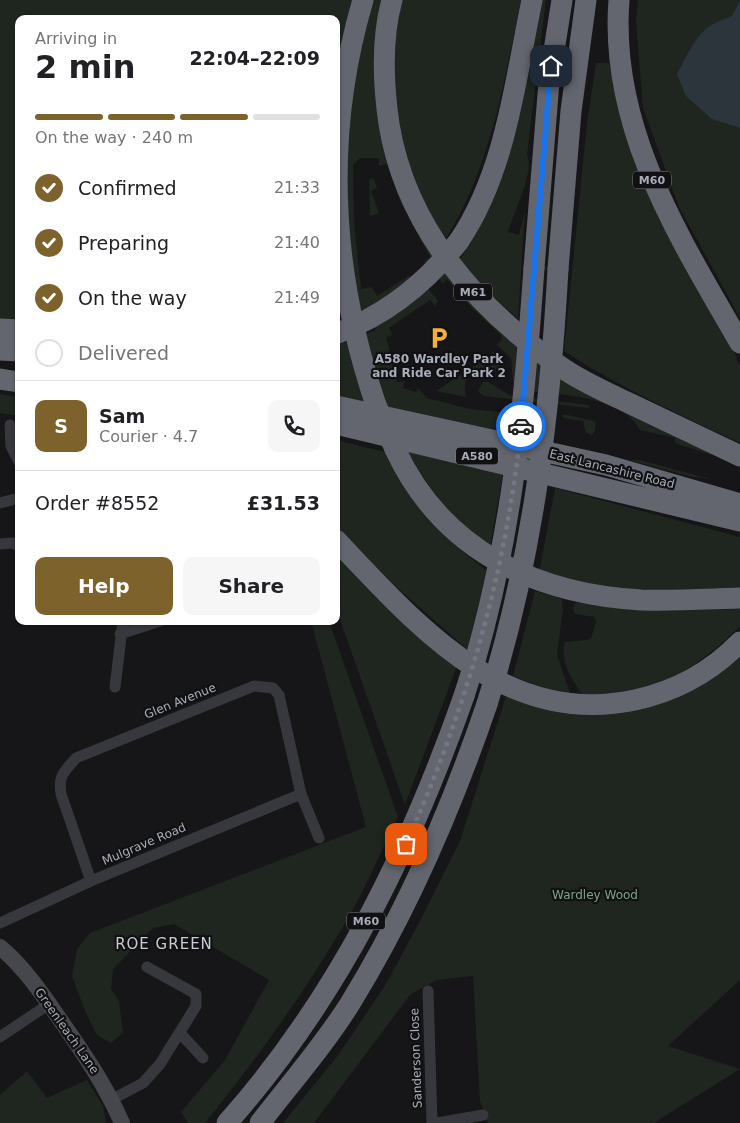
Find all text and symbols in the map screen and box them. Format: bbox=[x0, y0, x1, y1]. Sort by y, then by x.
text: Arriving in bbox=[35, 29, 117, 48]
pin bbox=[530, 45, 572, 87]
text: 22:04–22:09 bbox=[190, 47, 320, 69]
text: 2 min bbox=[35, 48, 136, 86]
icon: home bbox=[537, 52, 565, 80]
text: On the way · 240 m bbox=[35, 128, 193, 147]
road number: M60 bbox=[633, 172, 671, 188]
icon: check bbox=[35, 174, 63, 202]
text: Confirmed bbox=[78, 177, 177, 199]
text: 21:33 bbox=[274, 178, 320, 197]
icon: check bbox=[35, 229, 63, 257]
text: Preparing bbox=[78, 232, 169, 254]
text: 21:40 bbox=[274, 233, 320, 252]
icon: check bbox=[35, 284, 63, 312]
road number: M61 bbox=[454, 284, 492, 300]
text: On the way bbox=[78, 287, 187, 309]
text: 21:49 bbox=[274, 288, 320, 307]
parking icon: A580 Wardley Park and Ride Car Park 2 bbox=[426, 325, 452, 351]
text: Delivered bbox=[78, 342, 169, 364]
place label: A580 Wardley Park and Ride Car Park 2 bbox=[372, 352, 506, 380]
button: phone bbox=[268, 400, 320, 452]
courier bbox=[496, 401, 546, 451]
text: Sam bbox=[99, 405, 145, 427]
icon: car bbox=[507, 412, 535, 440]
text: S bbox=[54, 415, 68, 437]
text: Courier · 4.7 bbox=[99, 427, 198, 446]
street label: East Lancashire Road bbox=[548, 447, 676, 491]
road number: A580 bbox=[456, 448, 498, 464]
text: Order #8552 bbox=[35, 492, 159, 514]
text: £31.53 bbox=[247, 492, 320, 514]
button: Help bbox=[35, 557, 173, 615]
button: Share bbox=[183, 557, 320, 615]
street label: Glen Avenue bbox=[142, 680, 218, 722]
street label: Mulgrave Road bbox=[100, 820, 188, 868]
pin bbox=[385, 823, 427, 865]
icon: bag bbox=[392, 830, 420, 858]
park label: Wardley Wood bbox=[552, 888, 638, 902]
road number: M60 bbox=[347, 912, 385, 929]
district label: ROE GREEN bbox=[115, 935, 213, 953]
street label: Greenleach Lane bbox=[32, 985, 102, 1077]
street label: Sanderson Close bbox=[407, 1008, 425, 1108]

